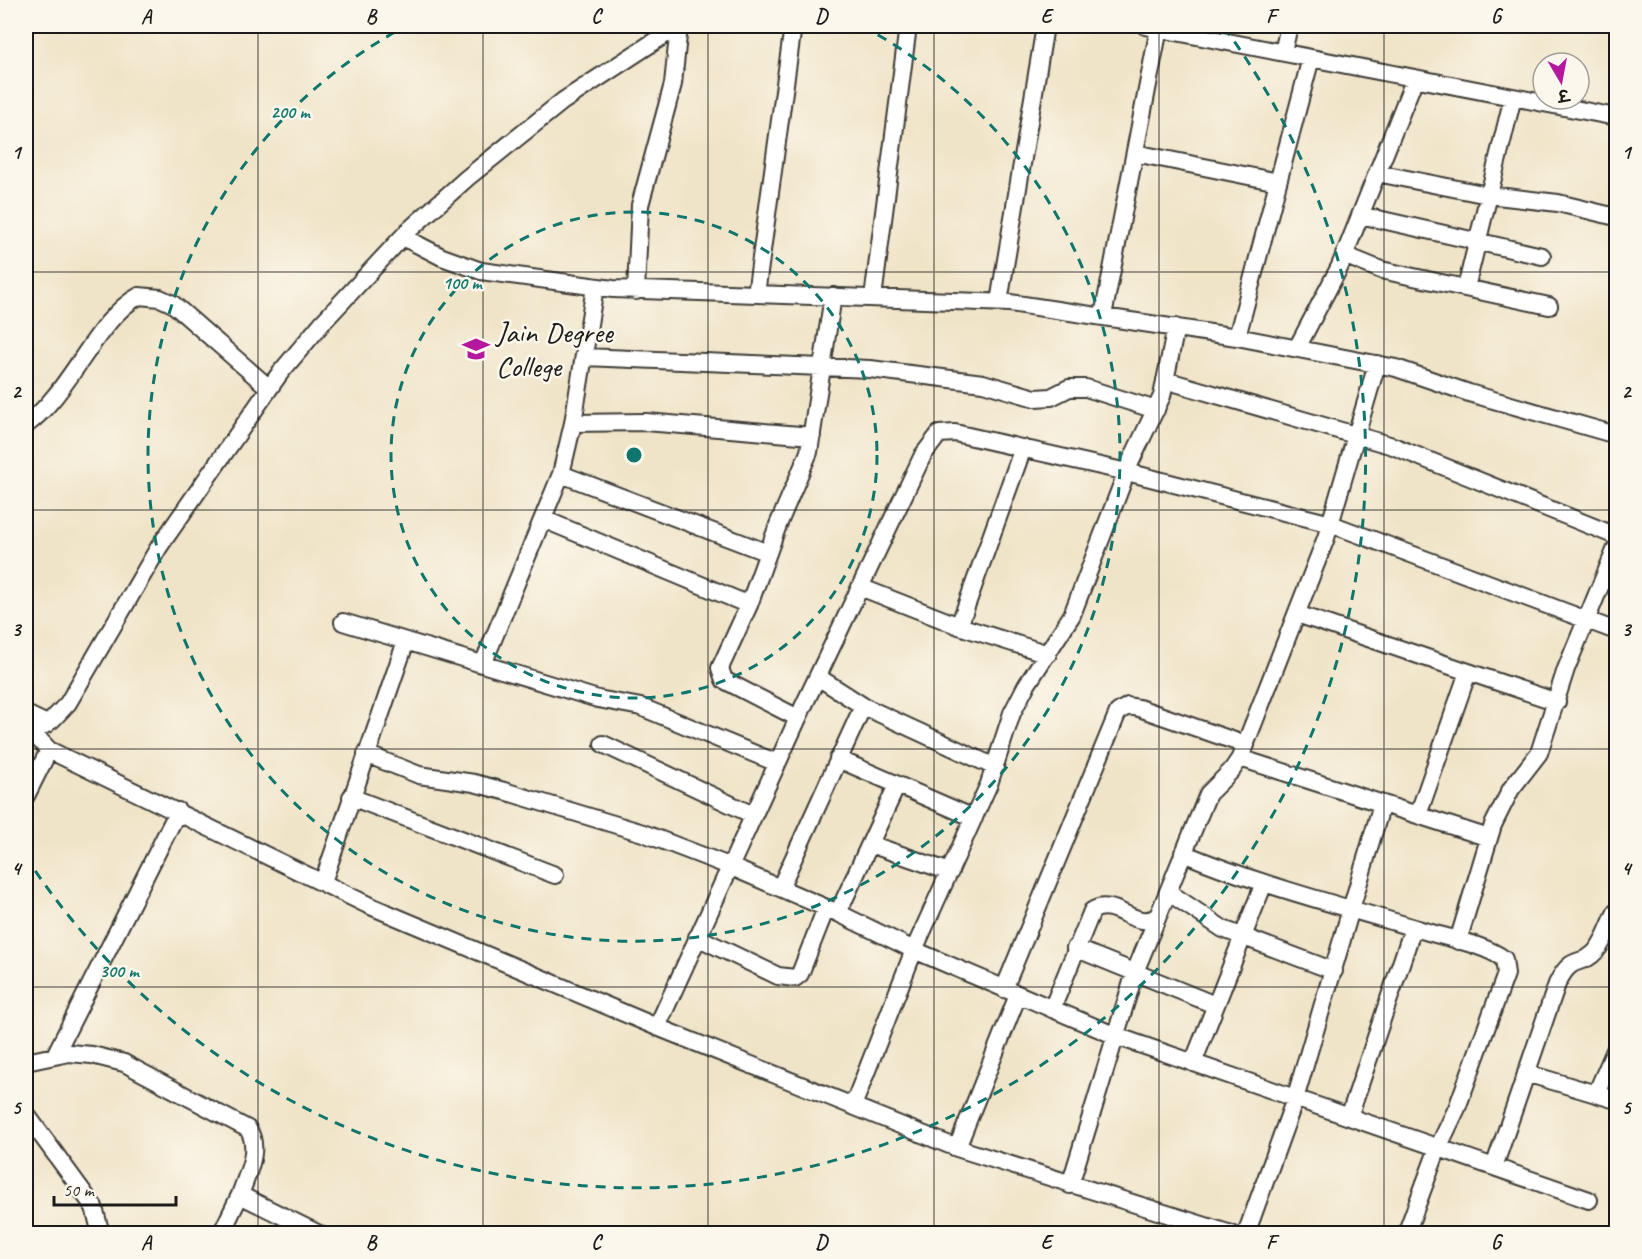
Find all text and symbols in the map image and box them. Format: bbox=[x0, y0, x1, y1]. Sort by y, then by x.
text: A bbox=[141, 4, 153, 29]
text: B bbox=[366, 4, 378, 29]
text: C bbox=[591, 4, 603, 29]
text: D bbox=[815, 4, 829, 29]
text: E bbox=[1041, 4, 1055, 29]
text: F bbox=[1266, 4, 1280, 29]
text: G bbox=[1491, 4, 1504, 29]
north arrow bbox=[1531, 51, 1591, 111]
text: उ bbox=[1555, 84, 1572, 106]
text: 200 m bbox=[271, 101, 311, 123]
text: 1 bbox=[12, 140, 23, 165]
text: 1 bbox=[1622, 140, 1633, 165]
text: 100 m bbox=[443, 272, 483, 294]
place label: Jain Degree College bbox=[494, 313, 615, 385]
school or university icon: Jain Degree College bbox=[461, 334, 491, 364]
text: 2 bbox=[12, 379, 23, 404]
text: 2 bbox=[1622, 379, 1633, 404]
centre of rings bbox=[624, 445, 644, 465]
text: 3 bbox=[12, 617, 23, 642]
text: 3 bbox=[1622, 617, 1633, 642]
text: 4 bbox=[12, 856, 24, 881]
text: 4 bbox=[1622, 856, 1634, 881]
text: 300 m bbox=[100, 960, 140, 982]
text: 5 bbox=[12, 1095, 23, 1120]
text: 5 bbox=[1622, 1095, 1633, 1120]
scale bar bbox=[54, 1169, 176, 1207]
text: 50 m bbox=[63, 1179, 96, 1201]
text: A bbox=[141, 1230, 153, 1255]
text: B bbox=[366, 1230, 378, 1255]
text: C bbox=[591, 1230, 603, 1255]
text: D bbox=[815, 1230, 829, 1255]
text: E bbox=[1041, 1230, 1055, 1255]
text: F bbox=[1266, 1230, 1280, 1255]
text: G bbox=[1491, 1230, 1504, 1255]

